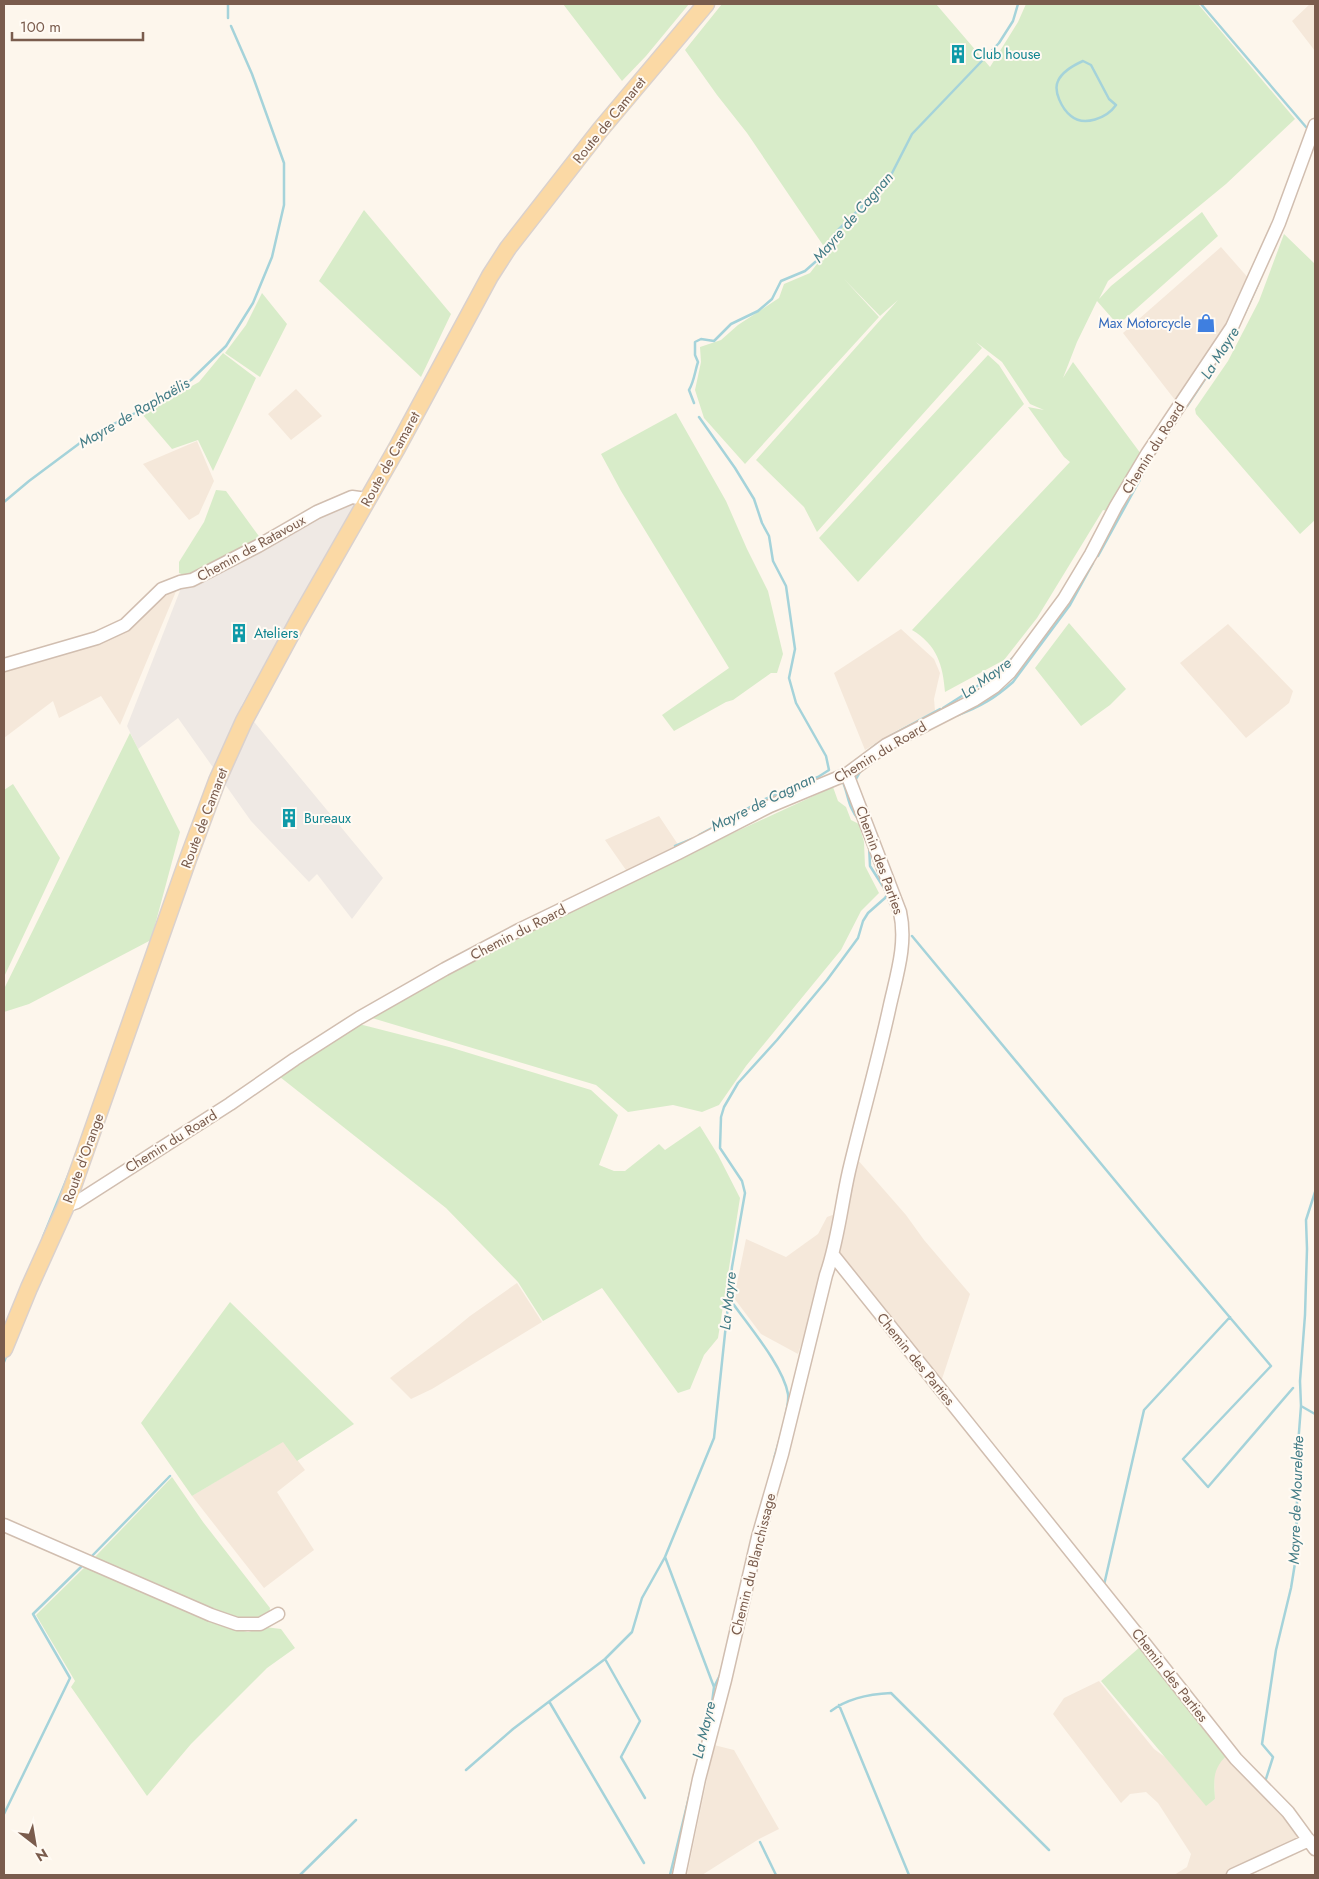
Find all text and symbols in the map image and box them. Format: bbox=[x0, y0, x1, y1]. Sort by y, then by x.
scale bar bbox=[12, 10, 144, 42]
text: 100 m bbox=[20, 16, 61, 38]
building icon: Club house bbox=[947, 43, 969, 65]
place label: Club house bbox=[973, 44, 1041, 64]
street label: Route de Camaret bbox=[568, 72, 651, 168]
water label: Mayre de Cagnan bbox=[807, 167, 899, 267]
shop icon: Max Motorcycle bbox=[1195, 312, 1217, 334]
place label: Max Motorcycle bbox=[1099, 313, 1191, 333]
water label: La Mayre bbox=[1195, 322, 1245, 383]
water label: Mayre de Raphaëlis bbox=[75, 372, 194, 454]
street label: Chemin du Roard bbox=[1117, 398, 1189, 498]
street label: Route de Camaret bbox=[356, 407, 425, 510]
street label: Chemin de Ratavoux bbox=[193, 510, 309, 586]
building icon: Ateliers bbox=[228, 622, 250, 644]
place label: Ateliers bbox=[254, 623, 299, 643]
water label: La Mayre bbox=[956, 652, 1016, 704]
street label: Chemin du Roard bbox=[830, 716, 930, 788]
street label: Route de Camaret bbox=[176, 764, 233, 871]
water label: Mayre de Cagnan bbox=[707, 767, 819, 837]
street label: Chemin des Parties bbox=[851, 803, 909, 917]
building icon: Bureaux bbox=[278, 807, 300, 829]
place label: Bureaux bbox=[304, 808, 351, 828]
street label: Chemin du Roard bbox=[467, 899, 569, 965]
street label: Chemin du Roard bbox=[121, 1105, 221, 1177]
street label: Route d'Orange bbox=[57, 1110, 109, 1206]
water label: La Mayre bbox=[714, 1270, 742, 1331]
street label: Chemin des Parties bbox=[872, 1308, 960, 1410]
water label: Mayre de Mourelette bbox=[1283, 1435, 1309, 1565]
street label: Chemin du Blanchissage bbox=[726, 1491, 780, 1637]
street label: Chemin des Parties bbox=[1127, 1624, 1213, 1726]
water label: La Mayre bbox=[687, 1699, 721, 1761]
north arrow bbox=[10, 1819, 60, 1869]
text: N bbox=[32, 1844, 52, 1867]

